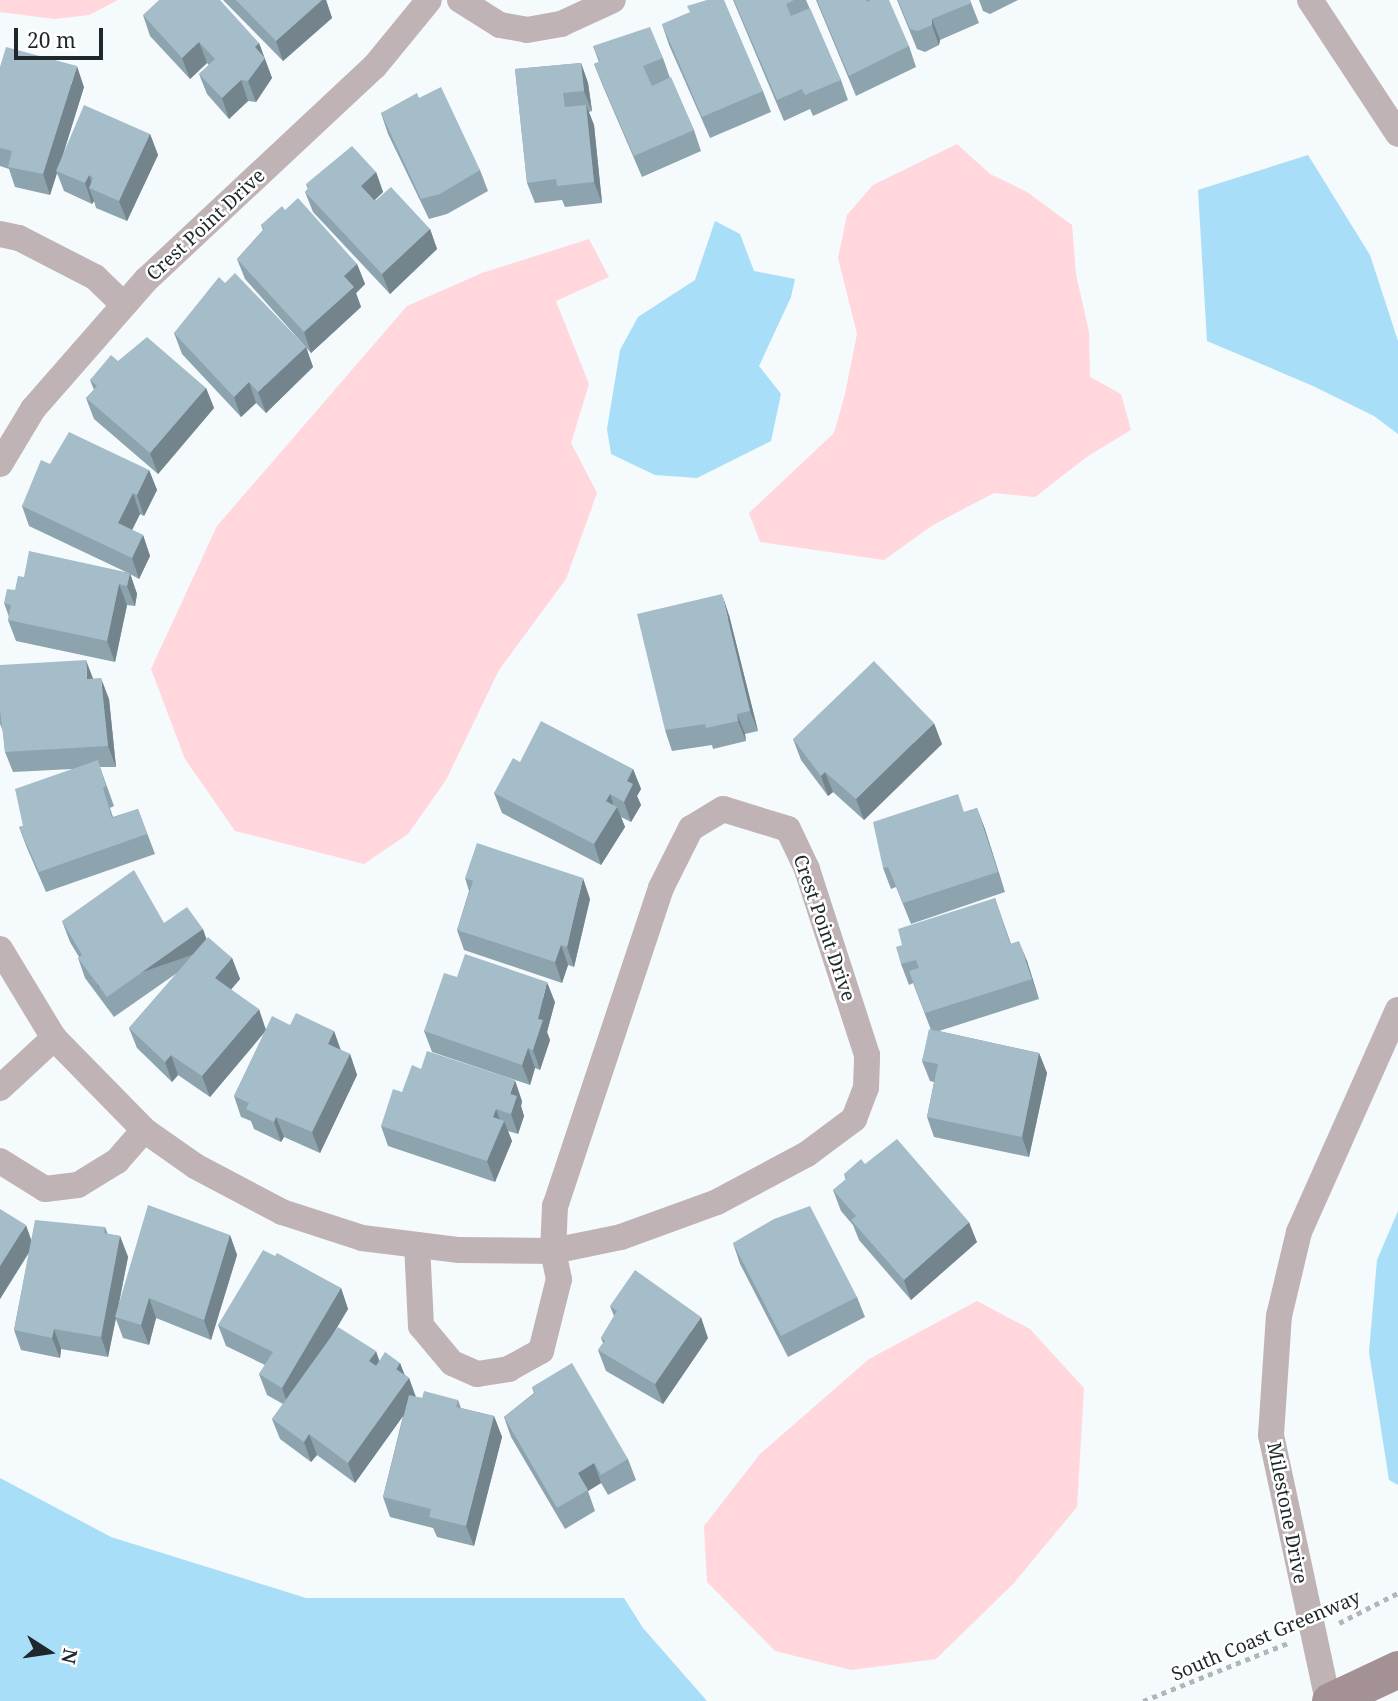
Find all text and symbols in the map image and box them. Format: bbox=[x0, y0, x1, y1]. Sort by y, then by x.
scale bar bbox=[18, 14, 107, 58]
text: 20 m bbox=[27, 26, 76, 54]
street label: Crest Point Drive bbox=[142, 164, 270, 286]
street label: Crest Point Drive bbox=[788, 852, 860, 1004]
street label: Milestone Drive bbox=[1262, 1440, 1312, 1586]
street label: South Coast Greenway bbox=[1168, 1586, 1364, 1686]
north arrow bbox=[14, 1617, 84, 1687]
text: N bbox=[55, 1646, 84, 1666]

